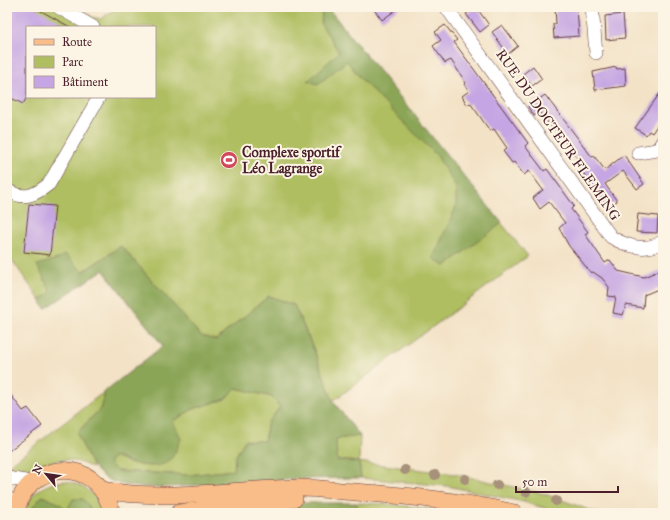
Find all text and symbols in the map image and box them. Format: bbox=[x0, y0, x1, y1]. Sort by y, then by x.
legend bbox=[26, 26, 156, 98]
text: Route bbox=[62, 35, 92, 49]
street label: RUE DU DOCTEUR FLEMING bbox=[492, 46, 624, 224]
text: Parc bbox=[62, 55, 83, 69]
text: Bâtiment bbox=[62, 75, 109, 89]
place label: Complexe sportif Léo Lagrange bbox=[242, 144, 342, 178]
sports icon: Complexe sportif Léo Lagrange bbox=[219, 150, 239, 170]
north arrow bbox=[26, 454, 66, 494]
text: N bbox=[30, 462, 46, 477]
scale bar bbox=[516, 468, 618, 494]
text: 50 m bbox=[522, 475, 547, 489]

